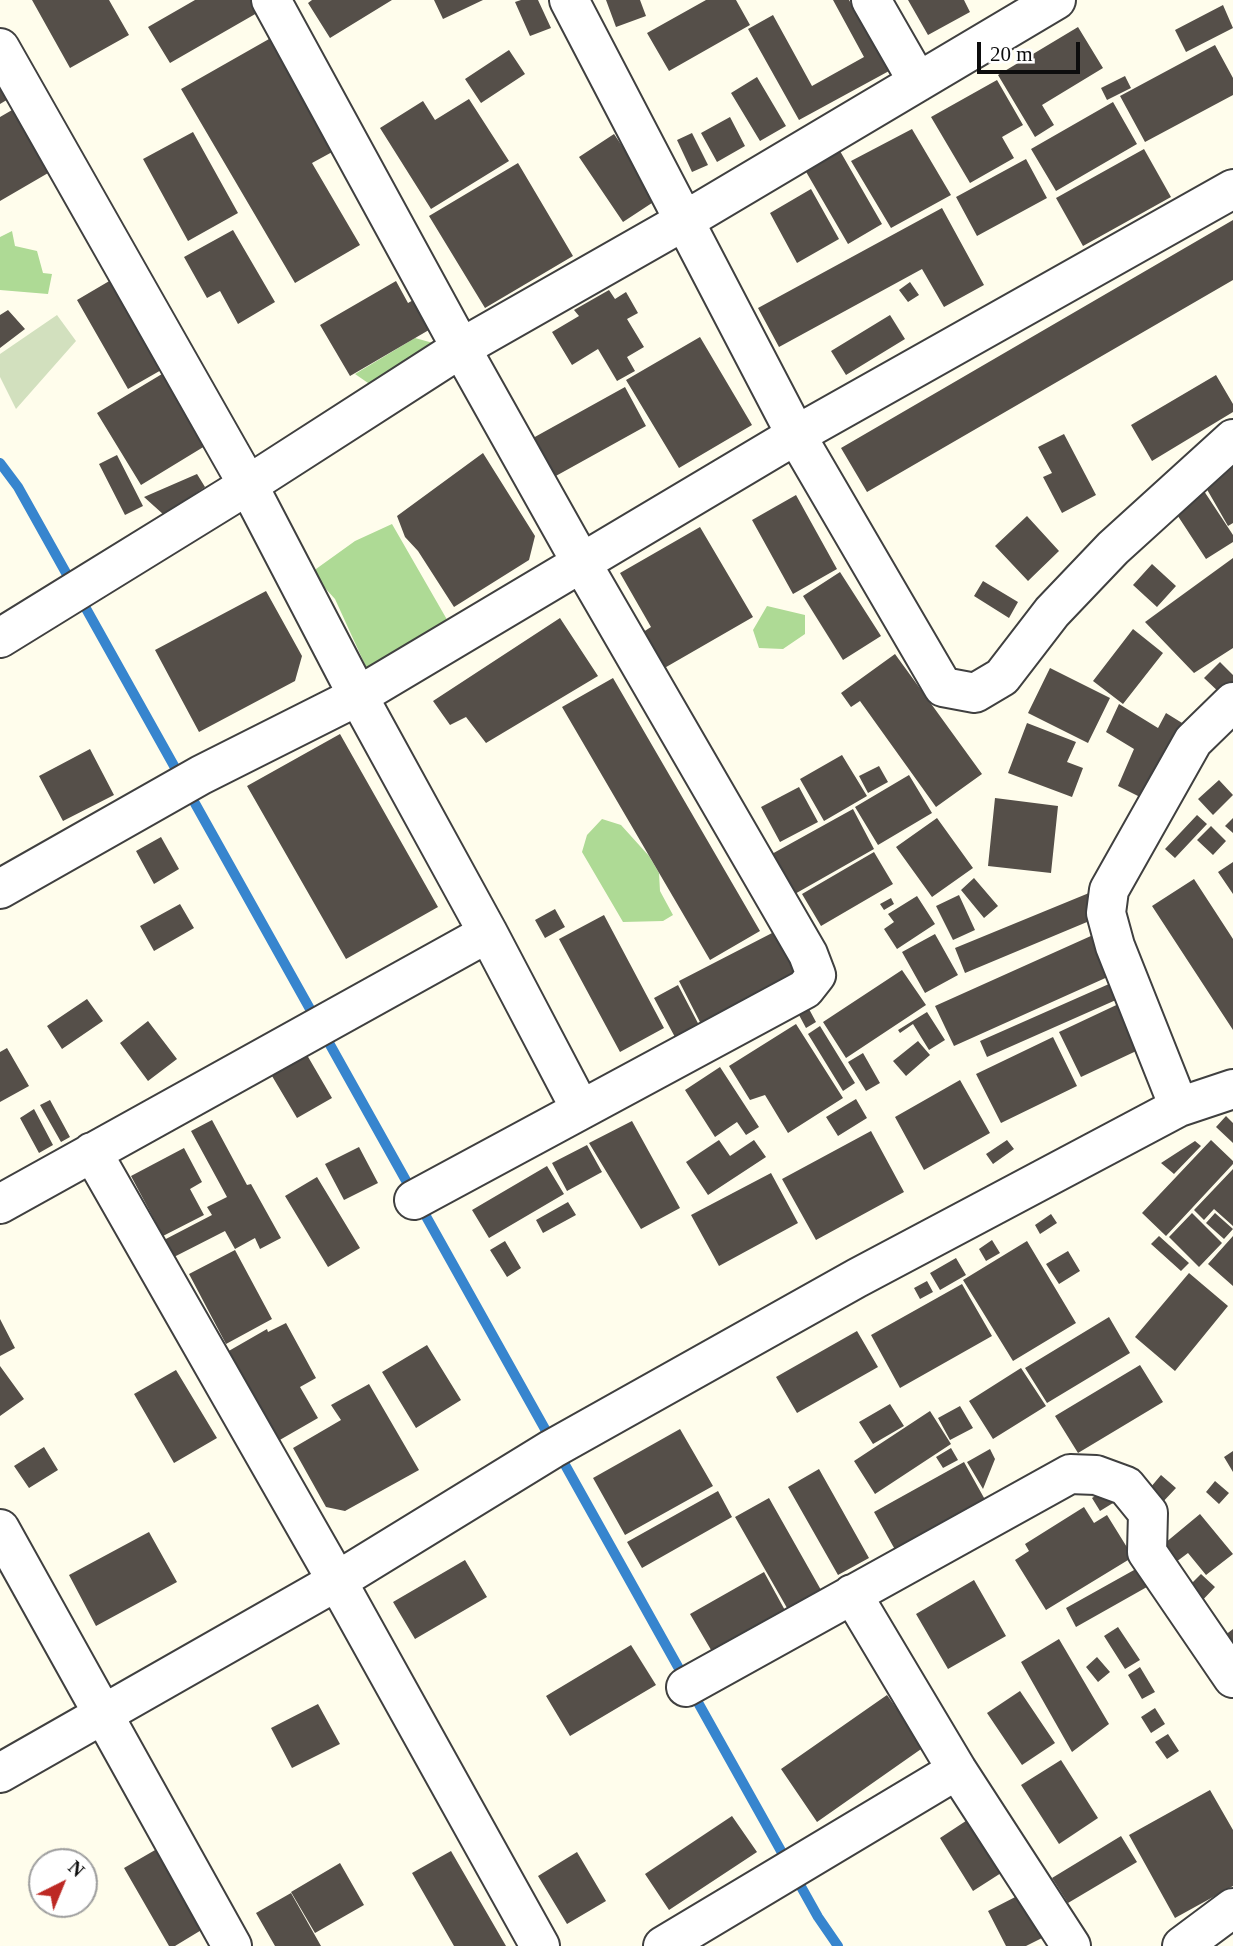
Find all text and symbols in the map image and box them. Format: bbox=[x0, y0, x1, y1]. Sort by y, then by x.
scale bar bbox=[981, 28, 1084, 72]
text: 20 m bbox=[990, 42, 1033, 66]
north arrow bbox=[28, 1848, 98, 1918]
text: N bbox=[64, 1856, 88, 1881]

